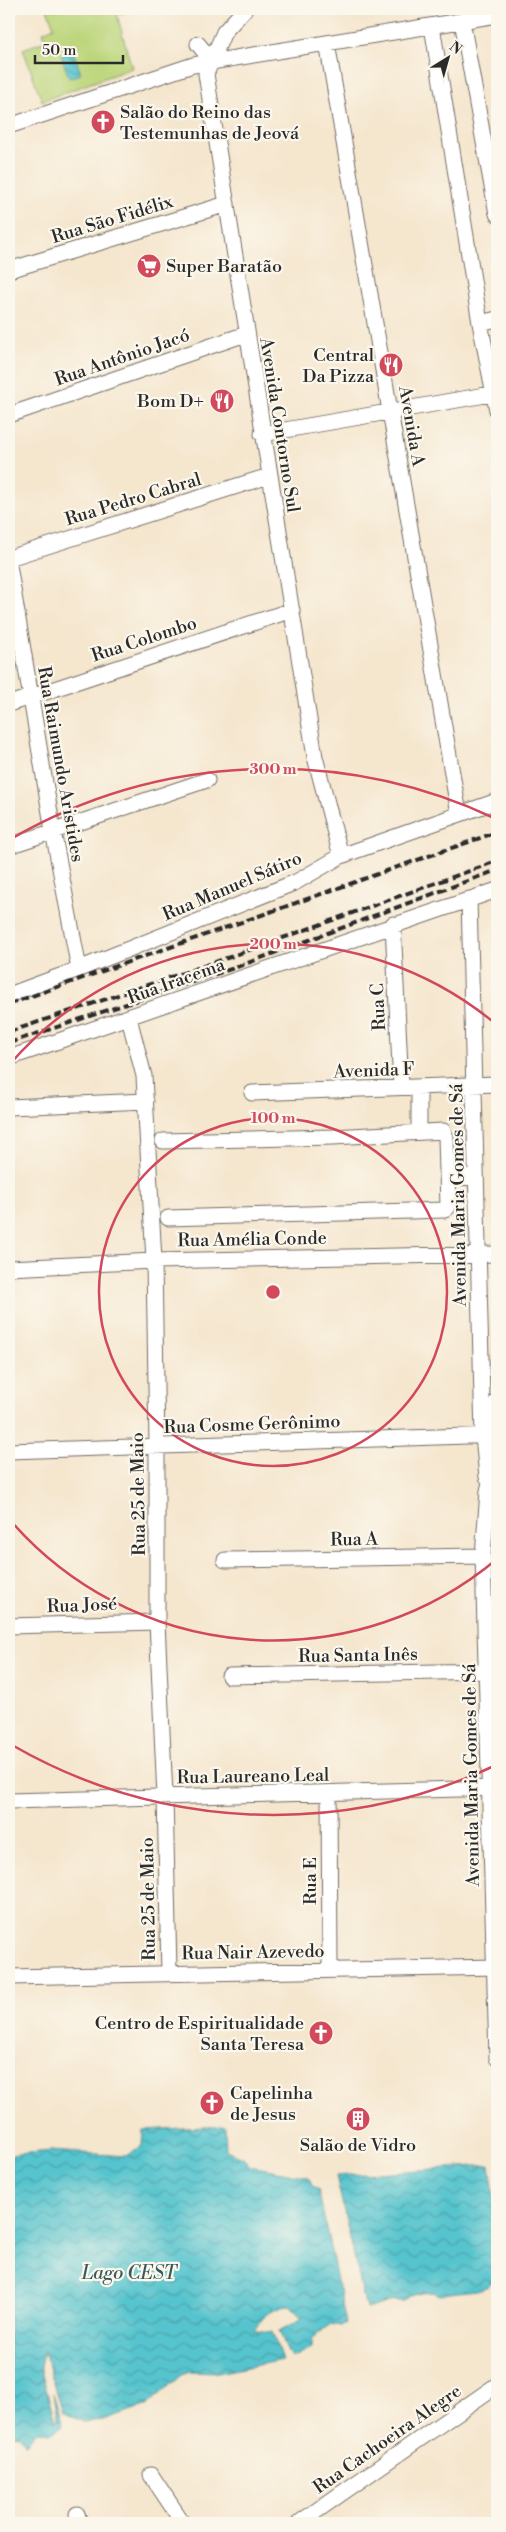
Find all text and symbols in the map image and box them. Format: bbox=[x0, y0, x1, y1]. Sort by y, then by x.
scale bar bbox=[35, 32, 122, 64]
north arrow bbox=[424, 32, 474, 82]
text: N bbox=[445, 38, 465, 59]
text: 50 m bbox=[42, 41, 76, 60]
place label: Salão do Reino das Testemunhas de Jeová bbox=[120, 101, 300, 145]
church icon: Salão do Reino das Testemunhas de Jeová bbox=[90, 109, 116, 135]
street label: Rua São Fidélix bbox=[49, 190, 177, 249]
supermarket icon: Super Baratão bbox=[136, 253, 162, 279]
place label: Super Baratão bbox=[166, 255, 282, 278]
street label: Rua Antônio Jacó bbox=[52, 324, 193, 391]
street label: Avenida Contorno Sul bbox=[254, 335, 305, 515]
place label: Central Da Pizza bbox=[303, 344, 375, 388]
restaurant icon: Central Da Pizza bbox=[378, 352, 404, 378]
street label: Avenida A bbox=[393, 383, 430, 469]
restaurant icon: Bom D+ bbox=[209, 388, 235, 414]
place label: Bom D+ bbox=[136, 390, 204, 413]
street label: Rua Pedro Cabral bbox=[62, 468, 205, 531]
street label: Rua Colombo bbox=[88, 612, 200, 667]
street label: Rua Raimundo Aristides bbox=[32, 664, 89, 864]
text: 300 m bbox=[250, 760, 297, 779]
street label: Rua Manuel Sátiro bbox=[159, 847, 305, 926]
text: 200 m bbox=[249, 935, 297, 954]
street label: Rua Iracema bbox=[124, 953, 229, 1010]
street label: Rua C bbox=[366, 982, 391, 1031]
street label: Avenida F bbox=[332, 1058, 415, 1083]
street label: Avenida Maria Gomes de Sá bbox=[445, 1082, 472, 1308]
text: 100 m bbox=[251, 1109, 296, 1128]
street label: Rua Amélia Conde bbox=[177, 1227, 327, 1252]
centre of rings bbox=[264, 1283, 282, 1301]
street label: Rua Cosme Gerônimo bbox=[163, 1410, 341, 1439]
street label: Rua 25 de Maio bbox=[126, 1432, 151, 1556]
street label: Rua A bbox=[330, 1528, 379, 1551]
street label: Rua José bbox=[46, 1593, 118, 1618]
street label: Rua Santa Inês bbox=[298, 1643, 418, 1668]
street label: Avenida Maria Gomes de Sá bbox=[458, 1662, 485, 1888]
street label: Rua Laureano Leal bbox=[177, 1764, 330, 1789]
street label: Rua 25 de Maio bbox=[136, 1837, 161, 1961]
street label: Rua E bbox=[299, 1857, 322, 1905]
street label: Rua Nair Azevedo bbox=[181, 1940, 325, 1965]
place label: Centro de Espiritualidade Santa Teresa bbox=[95, 2012, 305, 2056]
church icon: Centro de Espiritualidade Santa Teresa bbox=[308, 2020, 334, 2046]
place label: Capelinha de Jesus bbox=[230, 2082, 314, 2126]
church icon: Capelinha de Jesus bbox=[199, 2090, 225, 2116]
building icon: Salão de Vidro bbox=[345, 2106, 371, 2132]
place label: Salão de Vidro bbox=[300, 2134, 416, 2157]
water label: Lago CEST bbox=[81, 2261, 178, 2285]
street label: Rua Cachoeira Alegre bbox=[309, 2380, 466, 2499]

